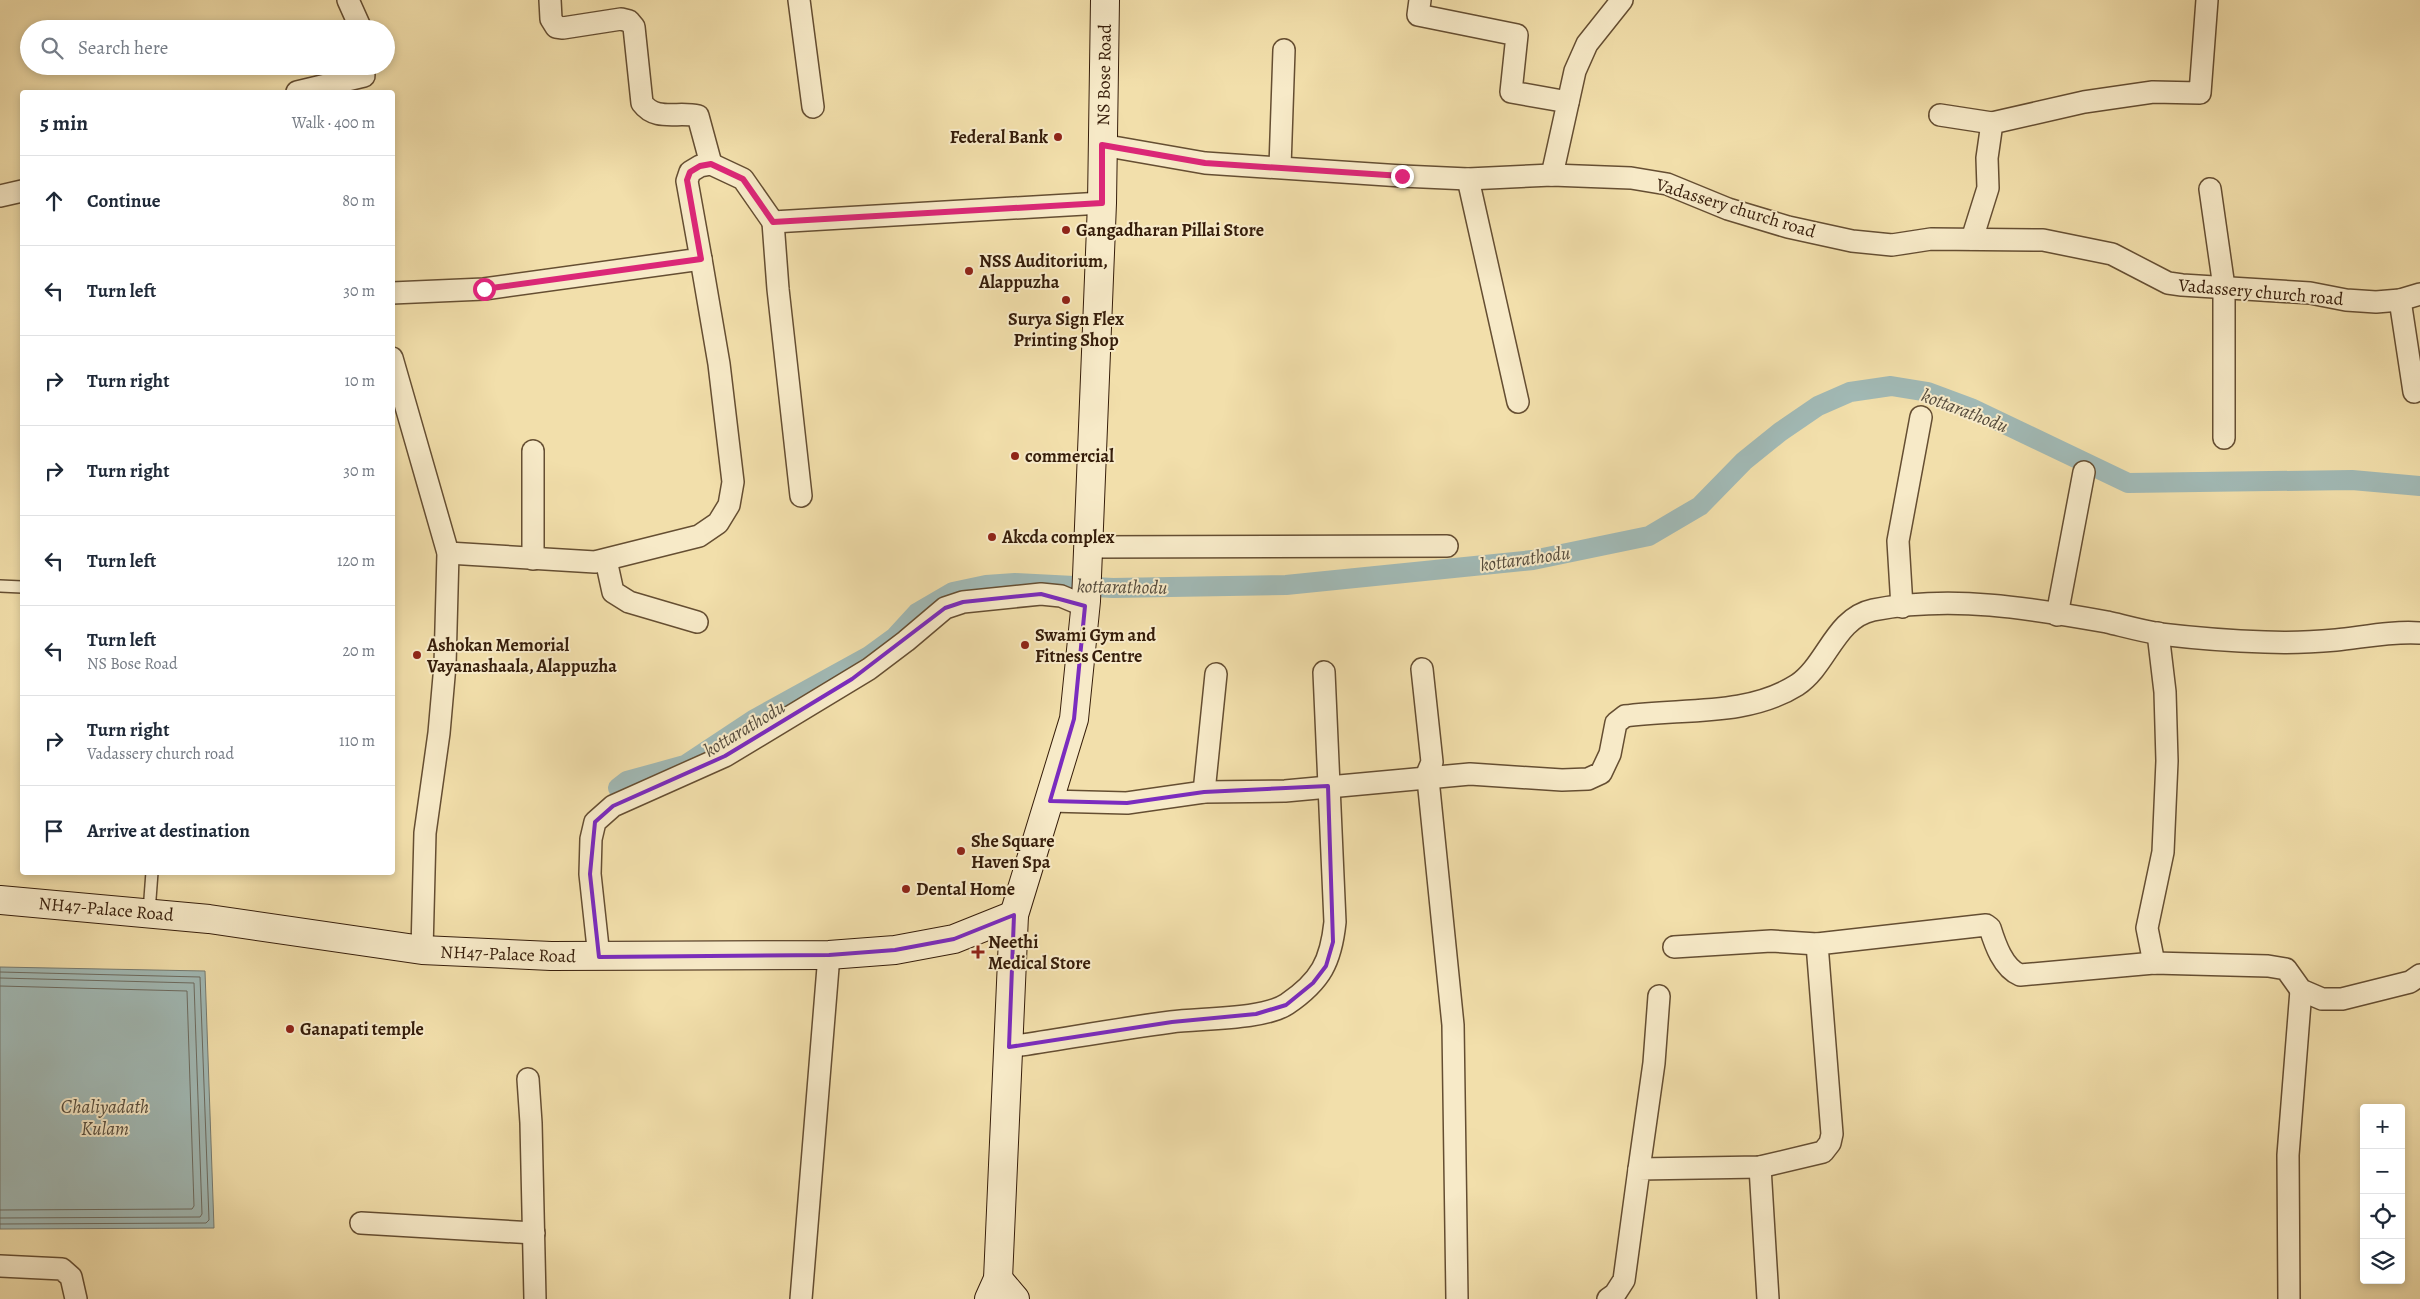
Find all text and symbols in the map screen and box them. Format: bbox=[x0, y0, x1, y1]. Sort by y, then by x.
search box bbox=[20, 20, 395, 75]
street label: NS Bose Road bbox=[1091, 24, 1117, 126]
icon: search bbox=[38, 34, 66, 62]
text: Search here bbox=[78, 35, 168, 61]
text: 5 min bbox=[40, 109, 88, 137]
text: Walk · 400 m bbox=[292, 112, 375, 134]
place label: Federal Bank bbox=[950, 125, 1049, 149]
marker: Federal Bank bbox=[1052, 131, 1064, 143]
route end bbox=[1391, 165, 1414, 188]
street label: Vadassery church road bbox=[1652, 172, 1819, 244]
icon: ahead bbox=[40, 187, 68, 215]
text: Continue bbox=[87, 188, 161, 214]
text: 80 m bbox=[342, 190, 375, 212]
place label: Gangadharan Pillai Store bbox=[1076, 218, 1264, 242]
marker: Gangadharan Pillai Store bbox=[1060, 224, 1072, 236]
place label: NSS Auditorium, Alappuzha bbox=[978, 249, 1108, 294]
marker: NSS Auditorium, Alappuzha bbox=[963, 265, 975, 277]
street label: Vadassery church road bbox=[2177, 273, 2345, 311]
icon: left bbox=[40, 277, 68, 305]
text: Turn left bbox=[87, 278, 156, 304]
route start bbox=[473, 278, 496, 301]
text: 30 m bbox=[343, 280, 375, 302]
marker: Surya Sign Flex Printing Shop bbox=[1060, 294, 1072, 306]
place label: Surya Sign Flex Printing Shop bbox=[1008, 307, 1124, 352]
icon: right bbox=[40, 367, 68, 395]
text: Turn right bbox=[87, 368, 169, 394]
text: 10 m bbox=[345, 370, 375, 392]
water label: kottarathodu bbox=[1918, 383, 2012, 439]
place label: commercial bbox=[1025, 444, 1114, 468]
marker: commercial bbox=[1009, 450, 1021, 462]
icon: right bbox=[40, 457, 68, 485]
text: Turn right bbox=[87, 458, 169, 484]
text: 30 m bbox=[343, 460, 375, 482]
place label: Akcda complex bbox=[1001, 525, 1114, 549]
marker: Akcda complex bbox=[986, 531, 998, 543]
water label: kottarathodu bbox=[1478, 540, 1572, 578]
icon: left bbox=[40, 547, 68, 575]
text: Turn left bbox=[87, 548, 156, 574]
text: 120 m bbox=[337, 550, 375, 572]
water label: kottarathodu bbox=[1076, 573, 1168, 601]
place label: Swami Gym and Fitness Centre bbox=[1035, 623, 1156, 668]
text: Turn left bbox=[87, 627, 156, 653]
place label: Ashokan Memorial Vayanashaala, Alappuzha bbox=[426, 633, 617, 678]
icon: left bbox=[40, 637, 68, 665]
marker: Swami Gym and Fitness Centre bbox=[1019, 639, 1031, 651]
text: 20 m bbox=[342, 640, 375, 662]
marker: Ashokan Memorial Vayanashaala, Alappuzha bbox=[411, 649, 423, 661]
text: NS Bose Road bbox=[87, 653, 178, 675]
water label: kottarathodu bbox=[699, 694, 790, 763]
text: Turn right bbox=[87, 717, 169, 743]
icon: right bbox=[40, 727, 68, 755]
text: 110 m bbox=[339, 730, 375, 752]
text: Vadassery church road bbox=[87, 743, 234, 765]
icon: arrive bbox=[40, 817, 68, 845]
text: Arrive at destination bbox=[87, 818, 250, 844]
place label: She Square Haven Spa bbox=[971, 829, 1055, 874]
marker: She Square Haven Spa bbox=[955, 845, 967, 857]
place label: Dental Home bbox=[916, 877, 1015, 901]
marker: Dental Home bbox=[900, 883, 912, 895]
street label: NH47-Palace Road bbox=[37, 891, 175, 927]
place label: Neethi Medical Store bbox=[988, 930, 1091, 975]
street label: NH47-Palace Road bbox=[440, 940, 577, 968]
marker: Neethi Medical Store bbox=[972, 946, 984, 958]
place label: Ganapati temple bbox=[300, 1017, 424, 1041]
marker: Ganapati temple bbox=[284, 1023, 296, 1035]
water label: Chaliyadath Kulam bbox=[61, 1094, 149, 1142]
map controls bbox=[2360, 1104, 2405, 1284]
button: + bbox=[2360, 1104, 2405, 1149]
button: − bbox=[2360, 1149, 2405, 1194]
button: locate bbox=[2360, 1194, 2405, 1239]
button: layers bbox=[2360, 1239, 2405, 1284]

